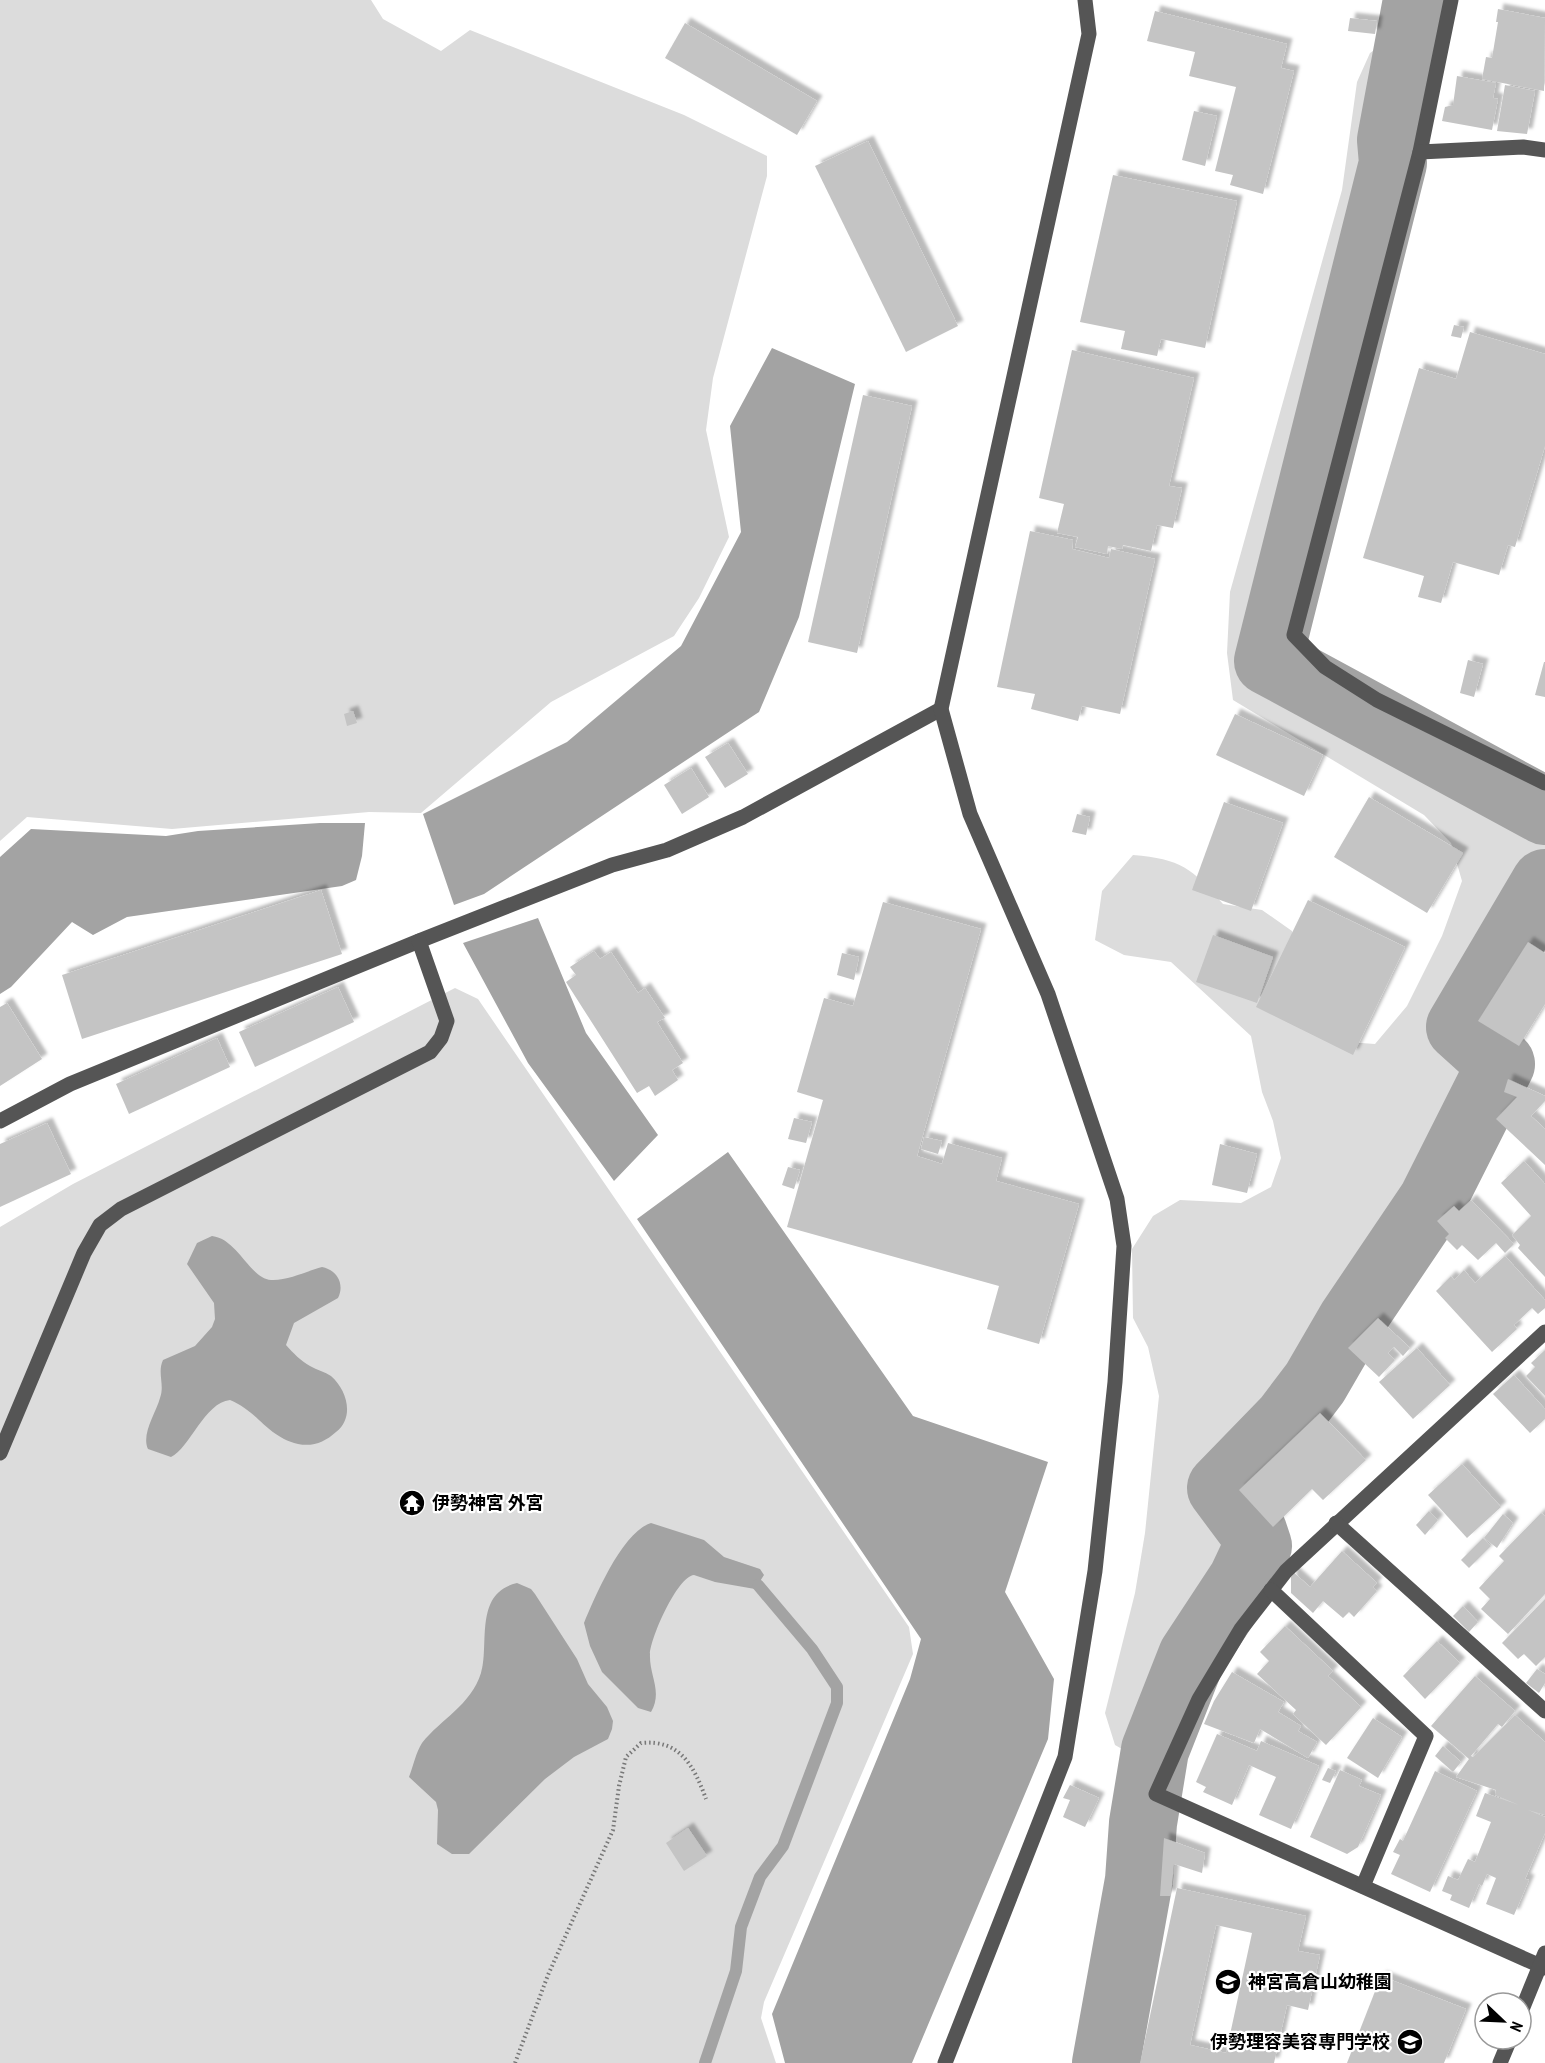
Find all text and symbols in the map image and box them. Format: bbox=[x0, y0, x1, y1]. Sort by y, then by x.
temple icon: 伊勢神宮 外宮 bbox=[397, 1488, 427, 1518]
place label: 伊勢神宮 外宮 bbox=[432, 1491, 544, 1514]
school or university icon: 神宮高倉山幼稚園 bbox=[1213, 1967, 1243, 1997]
place label: 神宮高倉山幼稚園 bbox=[1248, 1970, 1392, 1993]
north arrow bbox=[1473, 1991, 1533, 2051]
text: N bbox=[1506, 2019, 1528, 2035]
school or university icon: 伊勢理容美容専門学校 bbox=[1395, 2027, 1425, 2057]
place label: 伊勢理容美容専門学校 bbox=[1210, 2030, 1390, 2053]

